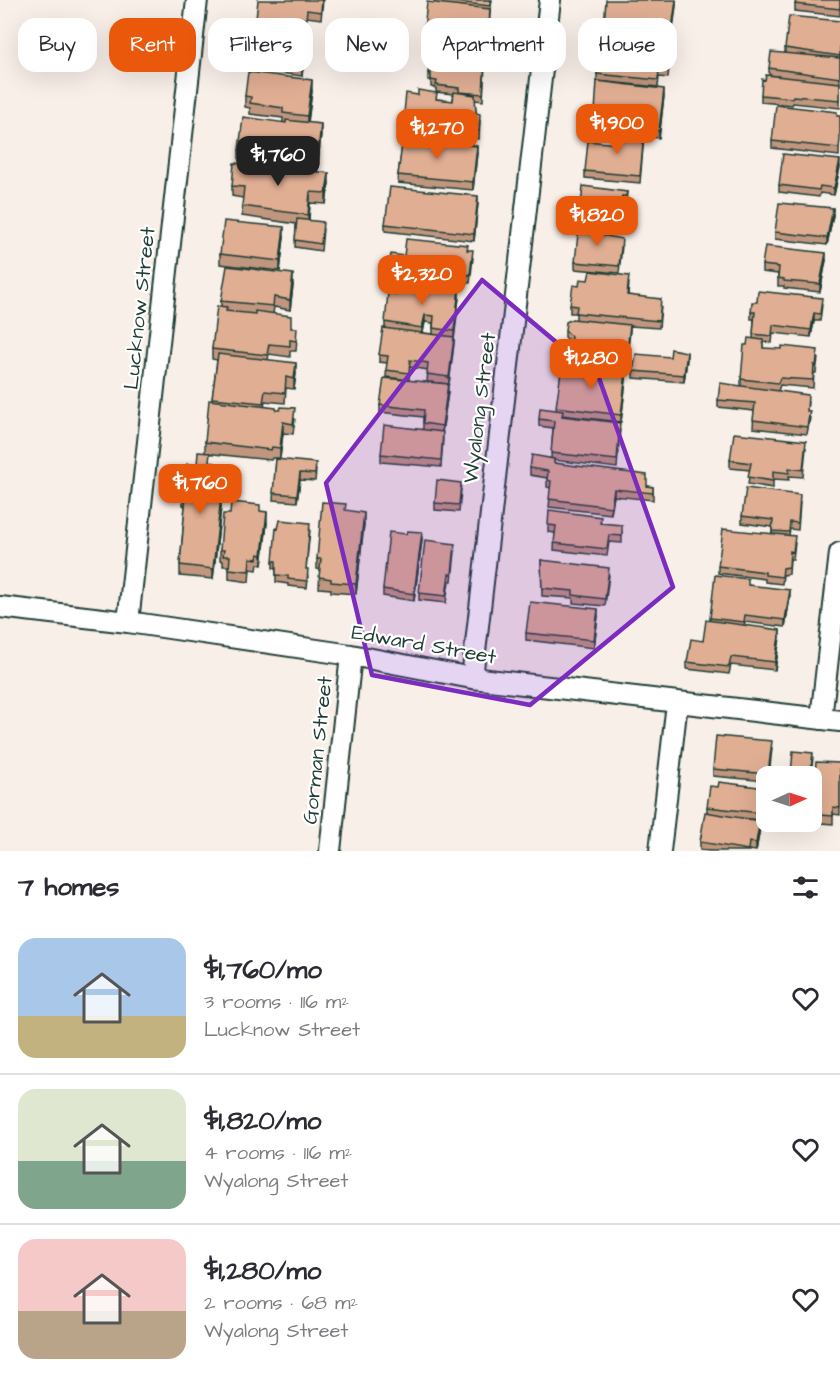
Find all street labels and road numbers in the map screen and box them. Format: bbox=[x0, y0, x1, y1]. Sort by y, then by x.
street label: Lucknow Street bbox=[117, 225, 163, 391]
street label: Wyalong Street bbox=[456, 331, 505, 485]
street label: Edward Street bbox=[349, 618, 499, 672]
street label: Gorman Street bbox=[295, 674, 340, 825]

